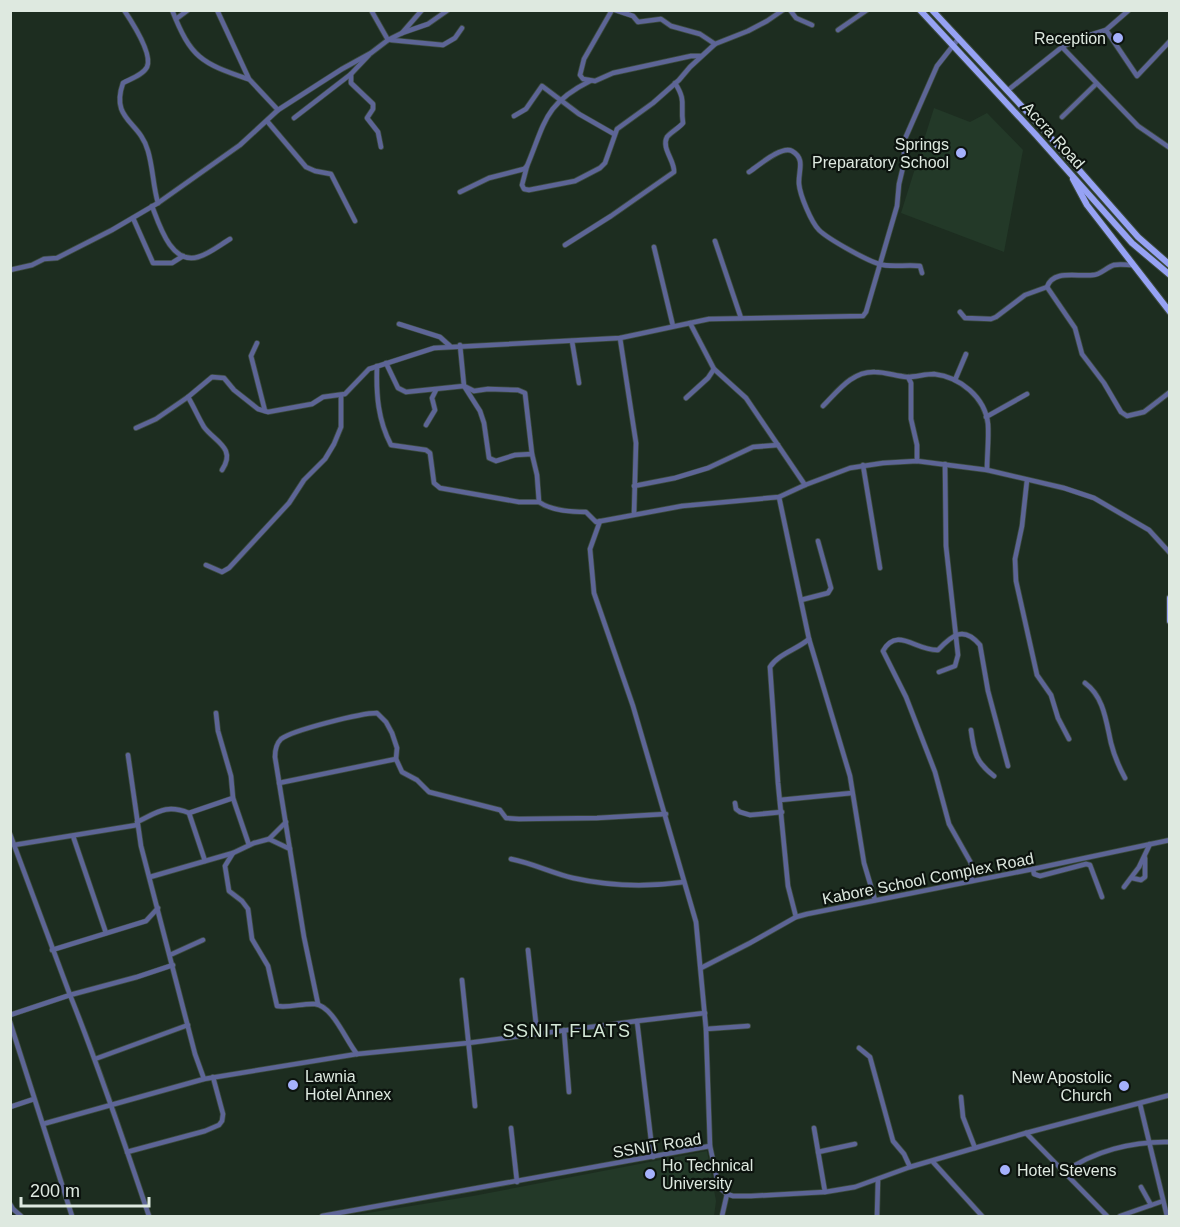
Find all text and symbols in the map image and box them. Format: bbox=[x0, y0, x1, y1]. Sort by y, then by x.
place label: Reception bbox=[1034, 30, 1106, 47]
marker: Reception bbox=[1111, 31, 1125, 45]
street label: Accra Road bbox=[1019, 99, 1088, 172]
place label: Springs Preparatory School bbox=[812, 136, 949, 171]
marker: Springs Preparatory School bbox=[954, 146, 968, 160]
street label: Kabore School Complex Road bbox=[821, 850, 1035, 907]
district label: SSNIT FLATS bbox=[503, 1021, 631, 1041]
place label: Lawnia Hotel Annex bbox=[305, 1068, 391, 1103]
place label: New Apostolic Church bbox=[1012, 1069, 1112, 1104]
marker: Lawnia Hotel Annex bbox=[286, 1078, 300, 1092]
marker: New Apostolic Church bbox=[1117, 1079, 1131, 1093]
street label: SSNIT Road bbox=[612, 1130, 703, 1161]
place label: Ho Technical University bbox=[662, 1157, 753, 1192]
place label: Hotel Stevens bbox=[1017, 1162, 1117, 1179]
marker: Hotel Stevens bbox=[998, 1163, 1012, 1177]
marker: Ho Technical University bbox=[643, 1167, 657, 1181]
scale bar bbox=[21, 1170, 148, 1208]
text: 200 m bbox=[30, 1181, 80, 1201]

